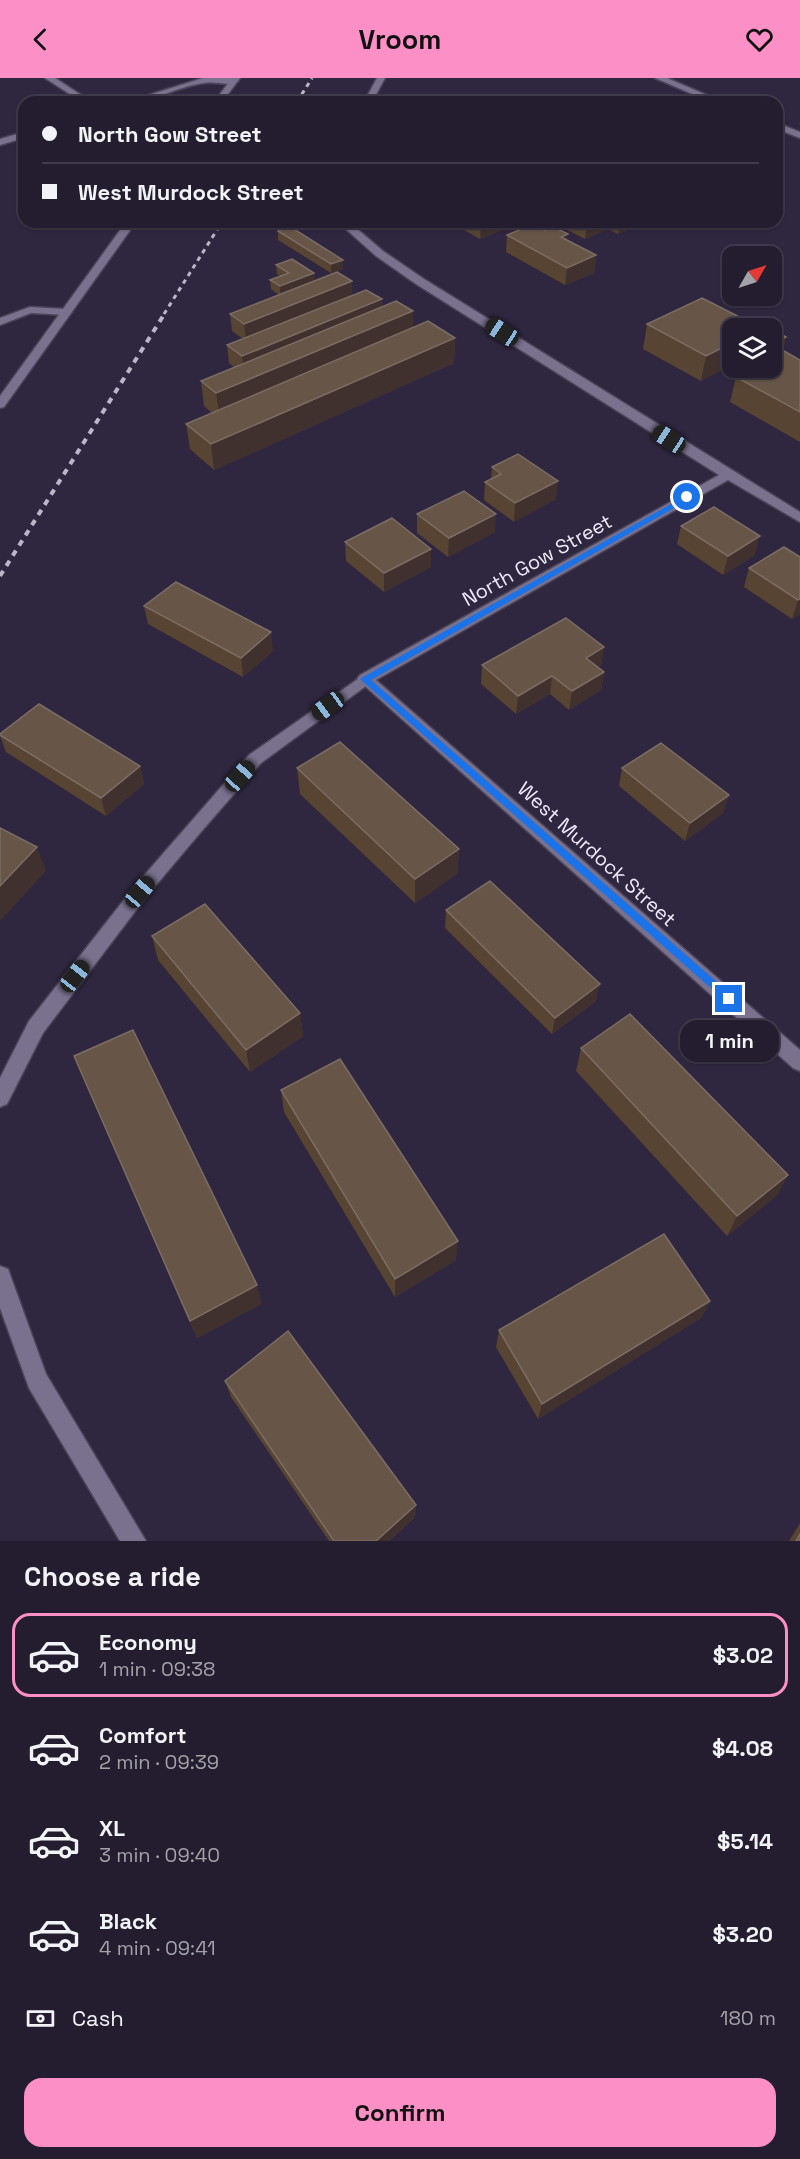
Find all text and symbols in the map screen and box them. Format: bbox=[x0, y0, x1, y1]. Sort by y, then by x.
text: Vroom bbox=[359, 22, 441, 57]
icon: back bbox=[24, 23, 57, 56]
icon: heart bbox=[743, 23, 776, 56]
text: North Gow Street bbox=[78, 120, 262, 148]
text: West Murdock Street bbox=[78, 178, 304, 206]
north arrow bbox=[722, 246, 782, 306]
map controls bbox=[722, 246, 782, 378]
car bbox=[482, 315, 522, 349]
button: layers bbox=[722, 318, 782, 378]
car bbox=[649, 422, 689, 456]
route start bbox=[673, 483, 700, 510]
street label: North Gow Street bbox=[457, 508, 617, 612]
car bbox=[308, 688, 348, 724]
car bbox=[221, 757, 259, 795]
street label: West Murdock Street bbox=[512, 776, 682, 932]
car bbox=[122, 872, 158, 912]
car bbox=[57, 956, 93, 996]
route end bbox=[715, 985, 742, 1012]
callout: 1 min bbox=[680, 1020, 778, 1062]
text: 1 min bbox=[705, 1028, 754, 1054]
text: Choose a ride bbox=[24, 1559, 201, 1594]
icon: car bbox=[27, 1628, 81, 1682]
text: Economy bbox=[99, 1628, 197, 1656]
text: $3.02 bbox=[713, 1641, 773, 1669]
text: 1 min · 09:38 bbox=[99, 1656, 216, 1682]
icon: car bbox=[27, 1721, 81, 1775]
text: Comfort bbox=[99, 1721, 187, 1749]
text: $4.08 bbox=[712, 1734, 773, 1762]
text: 2 min · 09:39 bbox=[99, 1749, 219, 1775]
icon: car bbox=[27, 1814, 81, 1868]
text: XL bbox=[99, 1814, 125, 1842]
text: $5.14 bbox=[717, 1827, 773, 1855]
text: 3 min · 09:40 bbox=[99, 1842, 220, 1868]
icon: car bbox=[27, 1907, 81, 1961]
text: Black bbox=[99, 1907, 157, 1935]
text: $3.20 bbox=[712, 1920, 773, 1948]
text: 4 min · 09:41 bbox=[99, 1935, 216, 1961]
icon: cash bbox=[24, 2002, 57, 2035]
text: Cash bbox=[72, 2004, 124, 2032]
text: 180 m bbox=[720, 2005, 776, 2031]
button: Confirm bbox=[24, 2078, 776, 2147]

